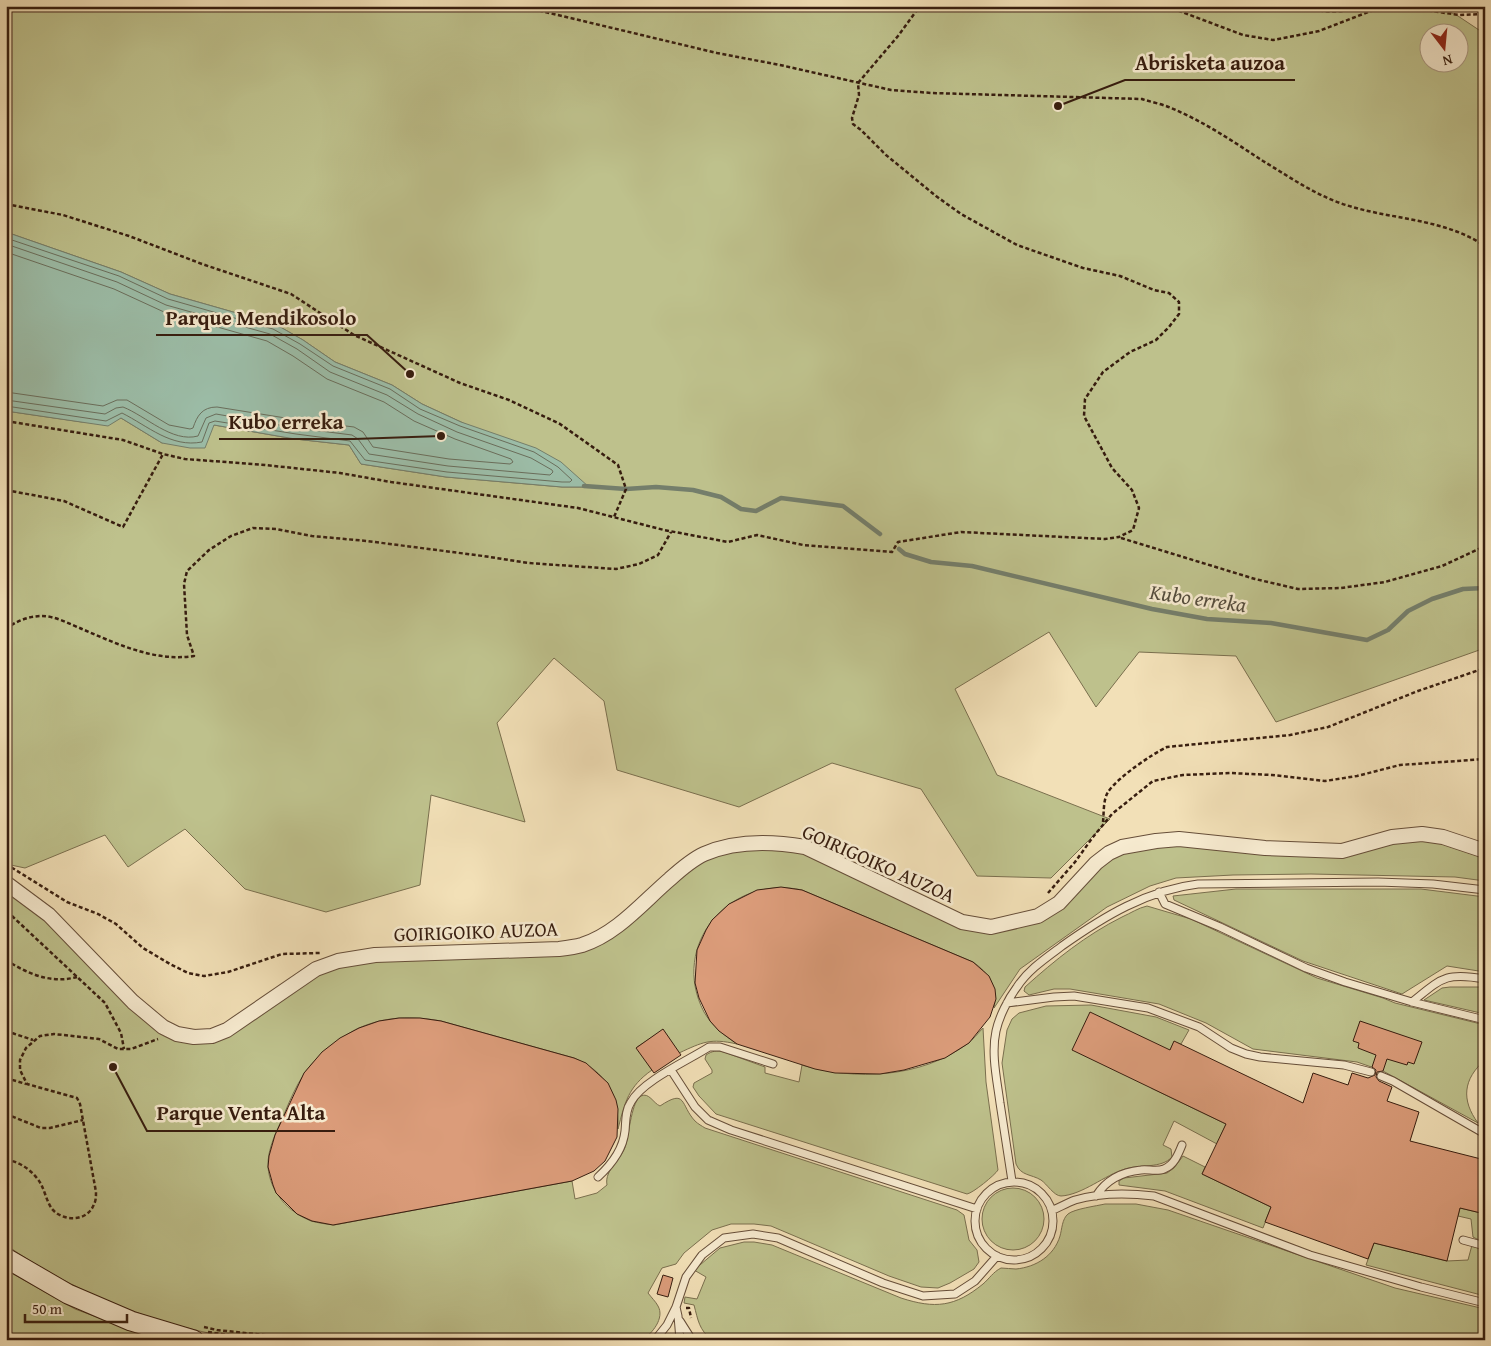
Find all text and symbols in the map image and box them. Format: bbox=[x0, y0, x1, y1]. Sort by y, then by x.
north arrow bbox=[1418, 22, 1468, 72]
callout: Abrisketa auzoa bbox=[1125, 44, 1295, 80]
text: Abrisketa auzoa bbox=[1135, 47, 1285, 78]
text: N bbox=[1440, 50, 1455, 72]
callout: Parque Mendikosolo bbox=[156, 299, 367, 335]
text: Parque Mendikosolo bbox=[166, 302, 356, 333]
callout: Kubo erreka bbox=[219, 403, 354, 439]
text: Kubo erreka bbox=[229, 406, 344, 437]
water label: Kubo erreka bbox=[1147, 576, 1248, 620]
street label: GOIRIGOIKO AUZOA bbox=[798, 816, 960, 910]
street label: GOIRIGOIKO AUZOA bbox=[393, 914, 559, 948]
callout: Parque Venta Alta bbox=[147, 1095, 335, 1131]
text: Parque Venta Alta bbox=[157, 1097, 326, 1128]
scale bar bbox=[25, 1291, 128, 1323]
text: 50 m bbox=[32, 1298, 63, 1319]

